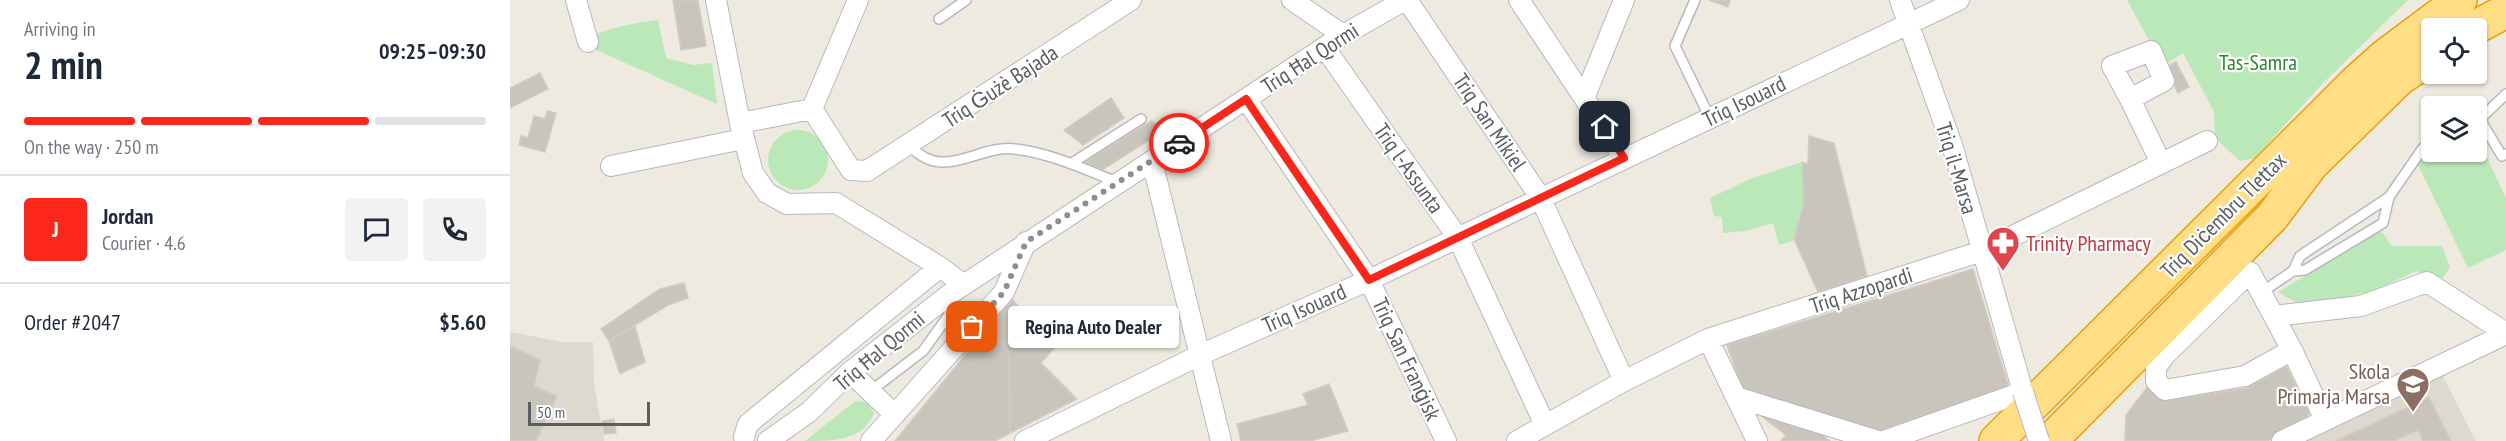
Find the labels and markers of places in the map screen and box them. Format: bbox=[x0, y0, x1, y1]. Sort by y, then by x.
pin bbox=[1579, 101, 1630, 152]
pharmacy icon: Trinity Pharmacy bbox=[1985, 225, 2021, 272]
place label: Trinity Pharmacy bbox=[2026, 229, 2152, 257]
pin bbox=[946, 301, 997, 352]
callout: Regina Auto Dealer bbox=[1008, 306, 1179, 348]
place label: Skola Primarja Marsa bbox=[2277, 357, 2390, 410]
school or university icon: Skola Primarja Marsa bbox=[2395, 366, 2431, 413]

